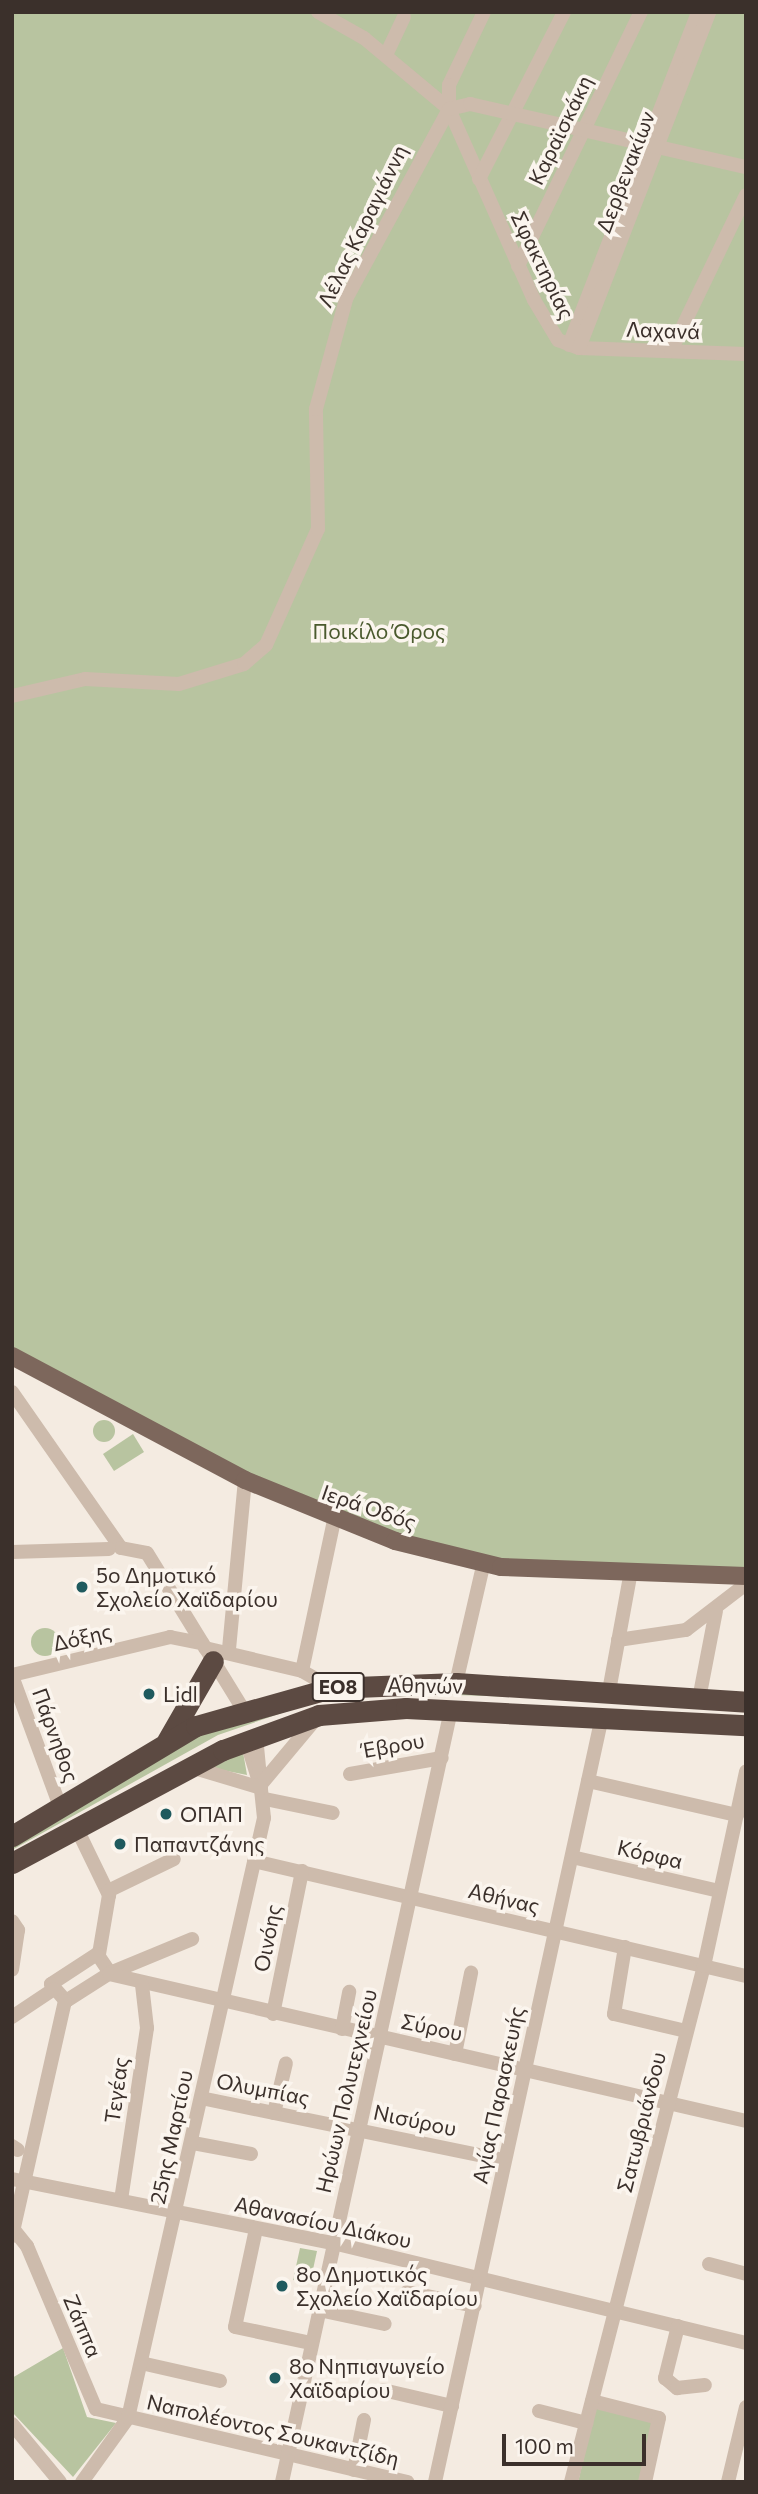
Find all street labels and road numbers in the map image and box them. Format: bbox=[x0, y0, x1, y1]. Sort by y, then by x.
street label: Καραϊσκάκη bbox=[523, 71, 597, 189]
street label: Δερβενακίων bbox=[590, 108, 660, 236]
street label: Λέλας Καραγιάννη bbox=[312, 141, 412, 311]
street label: Σφακτηρίας bbox=[506, 207, 580, 323]
street label: Λαχανά bbox=[626, 316, 700, 344]
street label: Ιερά Οδός bbox=[318, 1479, 420, 1535]
street label: Δόξης bbox=[50, 1618, 114, 1656]
road number: ΕΟ8 bbox=[310, 1672, 366, 1702]
street label: Αθηνών bbox=[387, 1672, 463, 1698]
street label: Πάρνηθος bbox=[27, 1684, 85, 1786]
street label: Έβρου bbox=[360, 1727, 426, 1763]
street label: Κόρφα bbox=[615, 1834, 685, 1874]
street label: Αθήνας bbox=[466, 1878, 542, 1918]
street label: Οινόης bbox=[248, 1902, 286, 1974]
street label: Ηρώων Πολυτεχνείου bbox=[310, 1987, 382, 2195]
street label: Αγίας Παρασκευής bbox=[467, 2004, 529, 2186]
street label: Σύρου bbox=[399, 2008, 465, 2046]
street label: Σατωβριάνδου bbox=[611, 2049, 671, 2195]
street label: Τεγέας bbox=[99, 2055, 133, 2125]
street label: 25ης Μαρτίου bbox=[145, 2068, 197, 2206]
street label: Ολυμπίας bbox=[214, 2068, 312, 2110]
street label: Νισύρου bbox=[371, 2099, 459, 2141]
street label: Αθανασίου Διάκου bbox=[232, 2191, 414, 2253]
street label: Ζάππα bbox=[59, 2291, 107, 2361]
street label: Ναπολέοντος Σουκαντζίδη bbox=[144, 2389, 402, 2471]

